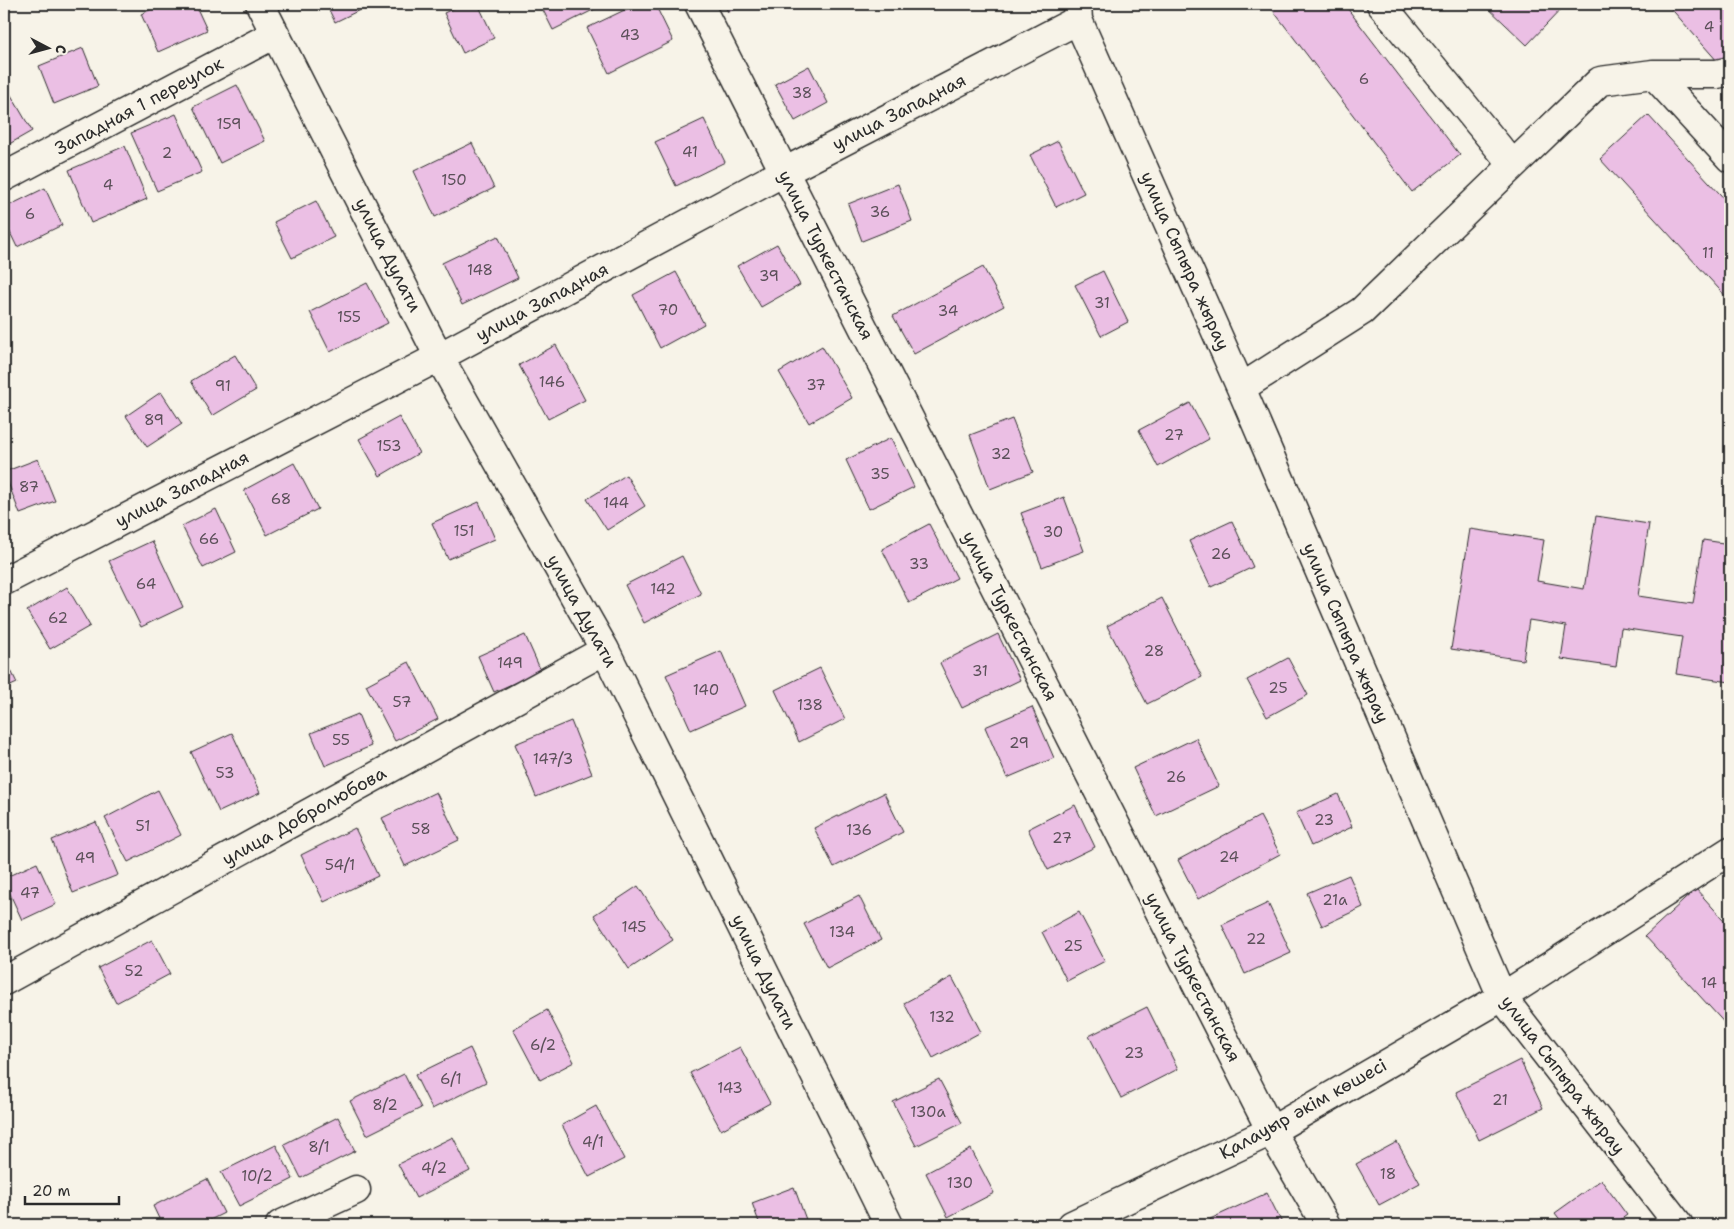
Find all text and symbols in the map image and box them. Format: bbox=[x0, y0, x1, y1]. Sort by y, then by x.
house number: 4 bbox=[1704, 17, 1714, 37]
north arrow bbox=[22, 22, 72, 72]
house number: 43 bbox=[620, 25, 640, 45]
text: С bbox=[52, 44, 70, 55]
street label: Западная 1 переулок bbox=[51, 51, 228, 161]
street label: улица Западная bbox=[828, 68, 970, 156]
house number: 6 bbox=[1359, 69, 1369, 89]
house number: 38 bbox=[792, 83, 812, 103]
house number: 159 bbox=[217, 114, 242, 134]
house number: 41 bbox=[682, 142, 698, 162]
house number: 2 bbox=[162, 143, 172, 163]
street label: улица Туркестанская bbox=[773, 166, 879, 344]
street label: улица Сыпыра жырау bbox=[1135, 168, 1235, 354]
house number: 150 bbox=[441, 170, 467, 190]
house number: 4 bbox=[103, 175, 113, 195]
street label: улица Дулати bbox=[349, 194, 427, 316]
house number: 36 bbox=[870, 202, 890, 222]
house number: 6 bbox=[25, 204, 35, 224]
house number: 11 bbox=[1702, 243, 1714, 263]
street label: улица Западная bbox=[471, 257, 613, 347]
house number: 148 bbox=[467, 260, 493, 280]
house number: 39 bbox=[759, 266, 779, 286]
house number: 31 bbox=[1094, 293, 1110, 313]
house number: 70 bbox=[658, 300, 678, 320]
house number: 34 bbox=[938, 301, 958, 321]
house number: 155 bbox=[337, 307, 361, 327]
house number: 146 bbox=[539, 372, 565, 392]
house number: 37 bbox=[806, 375, 826, 395]
house number: 91 bbox=[215, 376, 231, 396]
house number: 89 bbox=[144, 410, 164, 430]
house number: 27 bbox=[1164, 425, 1184, 445]
house number: 153 bbox=[376, 436, 402, 456]
house number: 32 bbox=[991, 444, 1011, 464]
street label: улица Западная bbox=[111, 445, 253, 533]
house number: 35 bbox=[870, 464, 890, 484]
house number: 87 bbox=[19, 477, 39, 497]
house number: 68 bbox=[271, 489, 291, 509]
house number: 144 bbox=[603, 493, 629, 513]
house number: 151 bbox=[454, 521, 474, 541]
house number: 30 bbox=[1043, 522, 1063, 542]
street label: улица Туркестанская bbox=[957, 527, 1063, 705]
house number: 66 bbox=[199, 529, 219, 549]
street label: улица Сыпыра жырау bbox=[1297, 539, 1395, 727]
house number: 26 bbox=[1211, 544, 1231, 564]
street label: улица Дулати bbox=[541, 550, 623, 672]
house number: 33 bbox=[909, 554, 929, 574]
house number: 64 bbox=[136, 574, 156, 594]
house number: 142 bbox=[650, 579, 676, 599]
house number: 62 bbox=[48, 608, 68, 628]
house number: 28 bbox=[1144, 641, 1164, 661]
house number: 149 bbox=[497, 653, 523, 673]
house number: 31 bbox=[972, 661, 988, 681]
house number: 25 bbox=[1268, 678, 1288, 698]
house number: 140 bbox=[693, 680, 719, 700]
house number: 57 bbox=[393, 692, 411, 712]
house number: 138 bbox=[797, 695, 823, 715]
house number: 55 bbox=[332, 730, 350, 750]
house number: 29 bbox=[1009, 733, 1029, 753]
house number: 147/3 bbox=[533, 749, 573, 769]
street label: улица Добролюбова bbox=[218, 761, 390, 871]
house number: 53 bbox=[216, 763, 235, 783]
house number: 26 bbox=[1166, 767, 1186, 787]
house number: 23 bbox=[1314, 810, 1334, 830]
house number: 51 bbox=[136, 816, 150, 836]
house number: 58 bbox=[411, 819, 431, 839]
house number: 136 bbox=[846, 820, 872, 840]
house number: 27 bbox=[1052, 828, 1072, 848]
house number: 24 bbox=[1219, 847, 1239, 867]
house number: 49 bbox=[75, 848, 95, 868]
house number: 54/1 bbox=[325, 855, 355, 875]
house number: 47 bbox=[20, 883, 40, 903]
street label: улица Туркестанская bbox=[1140, 888, 1246, 1066]
house number: 21а bbox=[1322, 890, 1348, 910]
street label: улица Дулати bbox=[726, 910, 802, 1034]
house number: 145 bbox=[622, 917, 646, 937]
house number: 134 bbox=[829, 922, 855, 942]
house number: 22 bbox=[1246, 929, 1266, 949]
house number: 25 bbox=[1063, 936, 1083, 956]
house number: 52 bbox=[125, 961, 143, 981]
house number: 14 bbox=[1701, 973, 1717, 993]
street label: улица Сыпыра жырау bbox=[1495, 991, 1631, 1159]
house number: 132 bbox=[929, 1007, 955, 1027]
house number: 6/2 bbox=[530, 1035, 556, 1055]
house number: 23 bbox=[1124, 1043, 1144, 1063]
street label: Қалауыр әкім көшесі bbox=[1215, 1053, 1391, 1165]
house number: 6/1 bbox=[440, 1069, 462, 1089]
house number: 143 bbox=[717, 1078, 743, 1098]
house number: 21 bbox=[1492, 1090, 1508, 1110]
house number: 8/2 bbox=[372, 1095, 398, 1115]
house number: 130а bbox=[910, 1102, 946, 1122]
house number: 4/1 bbox=[582, 1132, 604, 1152]
house number: 8/1 bbox=[308, 1137, 330, 1157]
house number: 4/2 bbox=[421, 1158, 447, 1178]
house number: 18 bbox=[1380, 1164, 1396, 1184]
house number: 10/2 bbox=[241, 1166, 273, 1186]
house number: 130 bbox=[947, 1173, 973, 1193]
scale bar bbox=[25, 1174, 119, 1206]
text: 20 m bbox=[32, 1181, 71, 1201]

